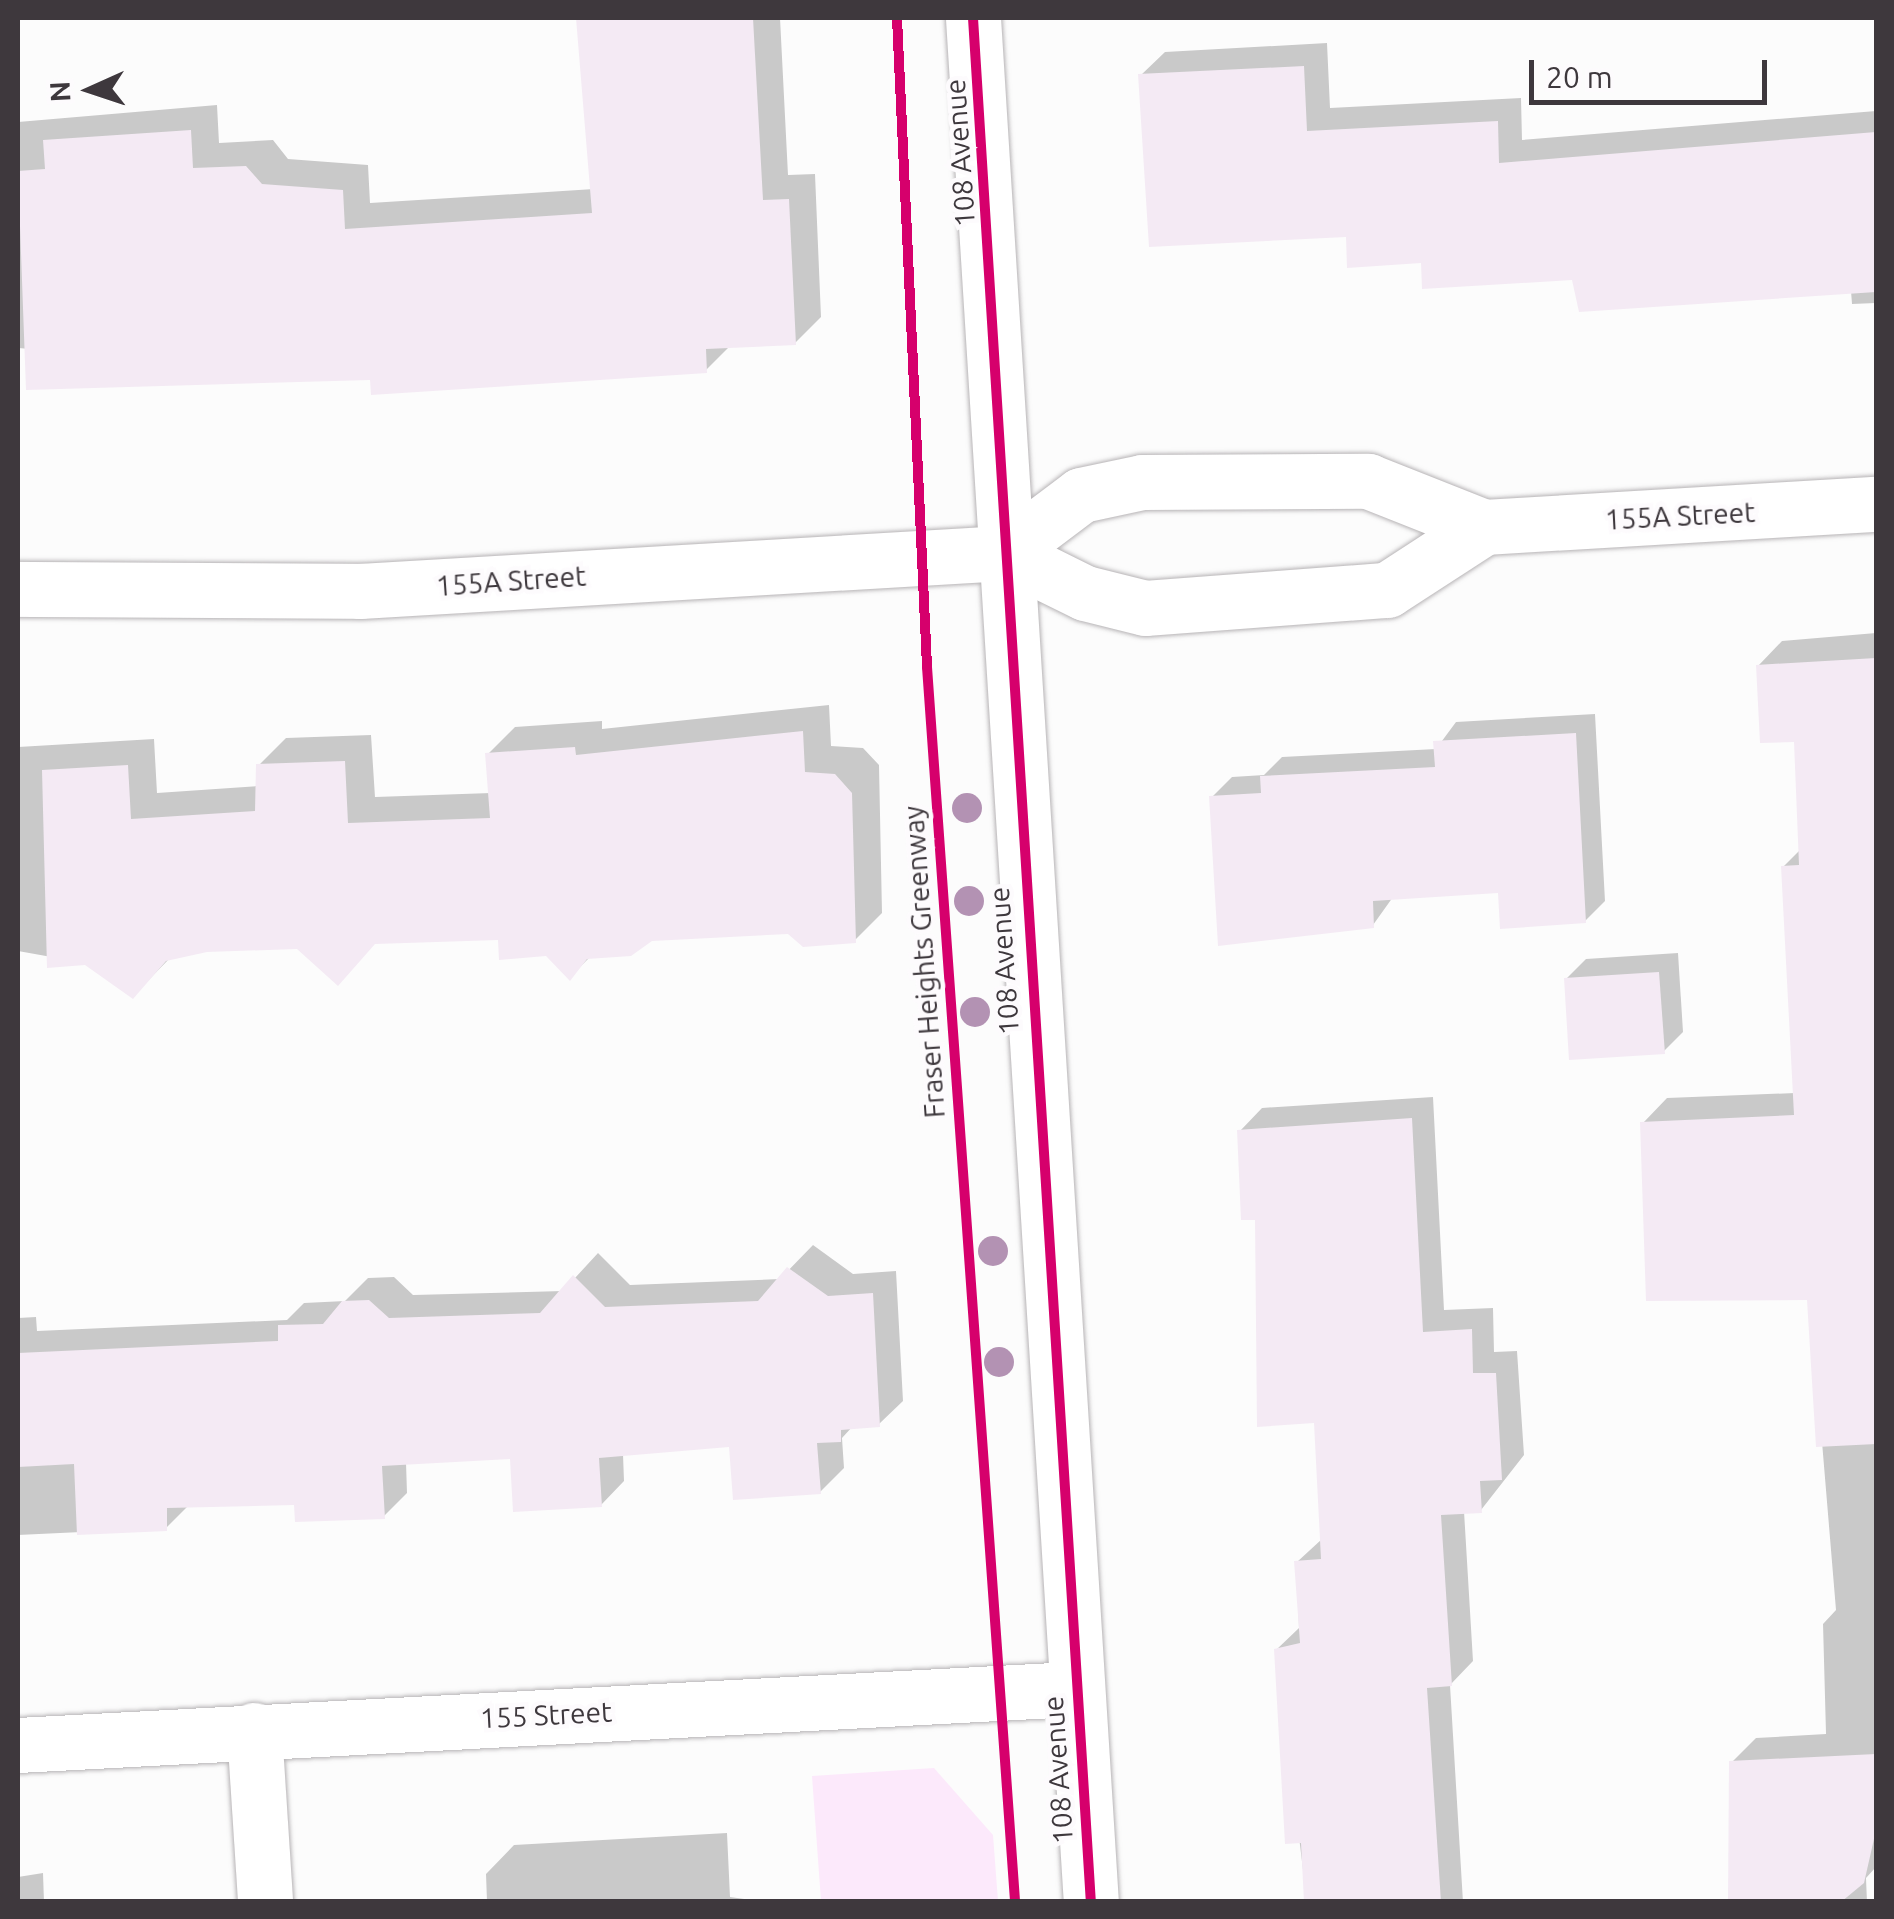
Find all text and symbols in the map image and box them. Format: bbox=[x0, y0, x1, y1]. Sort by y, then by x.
north arrow bbox=[40, 40, 140, 140]
scale bar bbox=[1534, 40, 1772, 102]
text: 20 m bbox=[1546, 60, 1613, 94]
street label: 108 Avenue bbox=[938, 78, 982, 228]
text: N bbox=[44, 80, 76, 103]
street label: 155A Street bbox=[1604, 495, 1756, 537]
street label: 155A Street bbox=[435, 559, 587, 603]
street label: Fraser Heights Greenway bbox=[896, 805, 952, 1119]
street label: 108 Avenue bbox=[982, 886, 1026, 1036]
street label: 155 Street bbox=[479, 1695, 613, 1735]
street label: 108 Avenue bbox=[1036, 1695, 1080, 1845]

